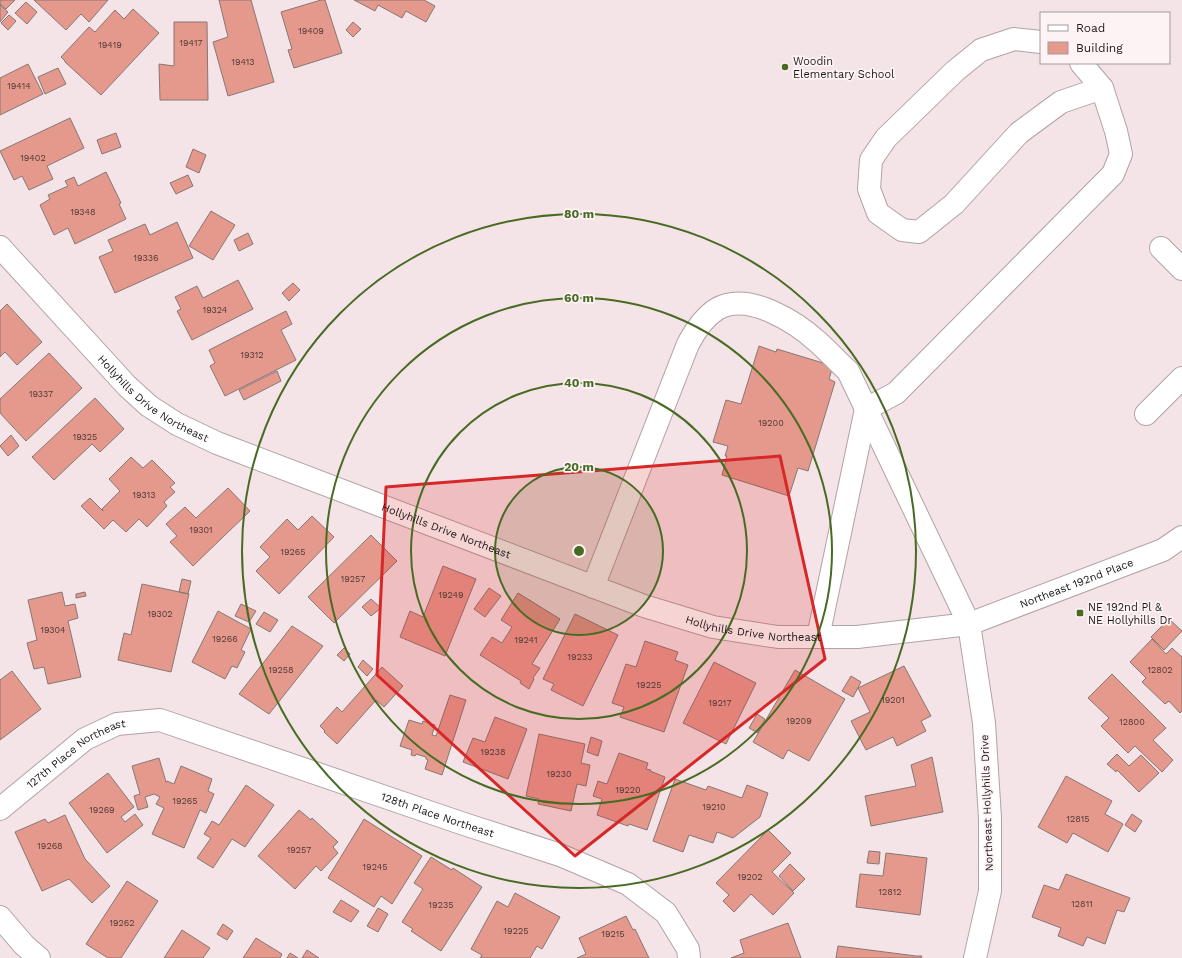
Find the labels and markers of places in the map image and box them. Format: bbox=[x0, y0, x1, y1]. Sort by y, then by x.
place label: Woodin Elementary School bbox=[793, 55, 895, 81]
marker: Woodin Elementary School bbox=[780, 62, 790, 72]
centre of rings bbox=[572, 544, 586, 558]
place label: NE 192nd Pl & NE Hollyhills Dr bbox=[1088, 601, 1172, 627]
marker: NE 192nd Pl & NE Hollyhills Dr bbox=[1075, 608, 1085, 618]

